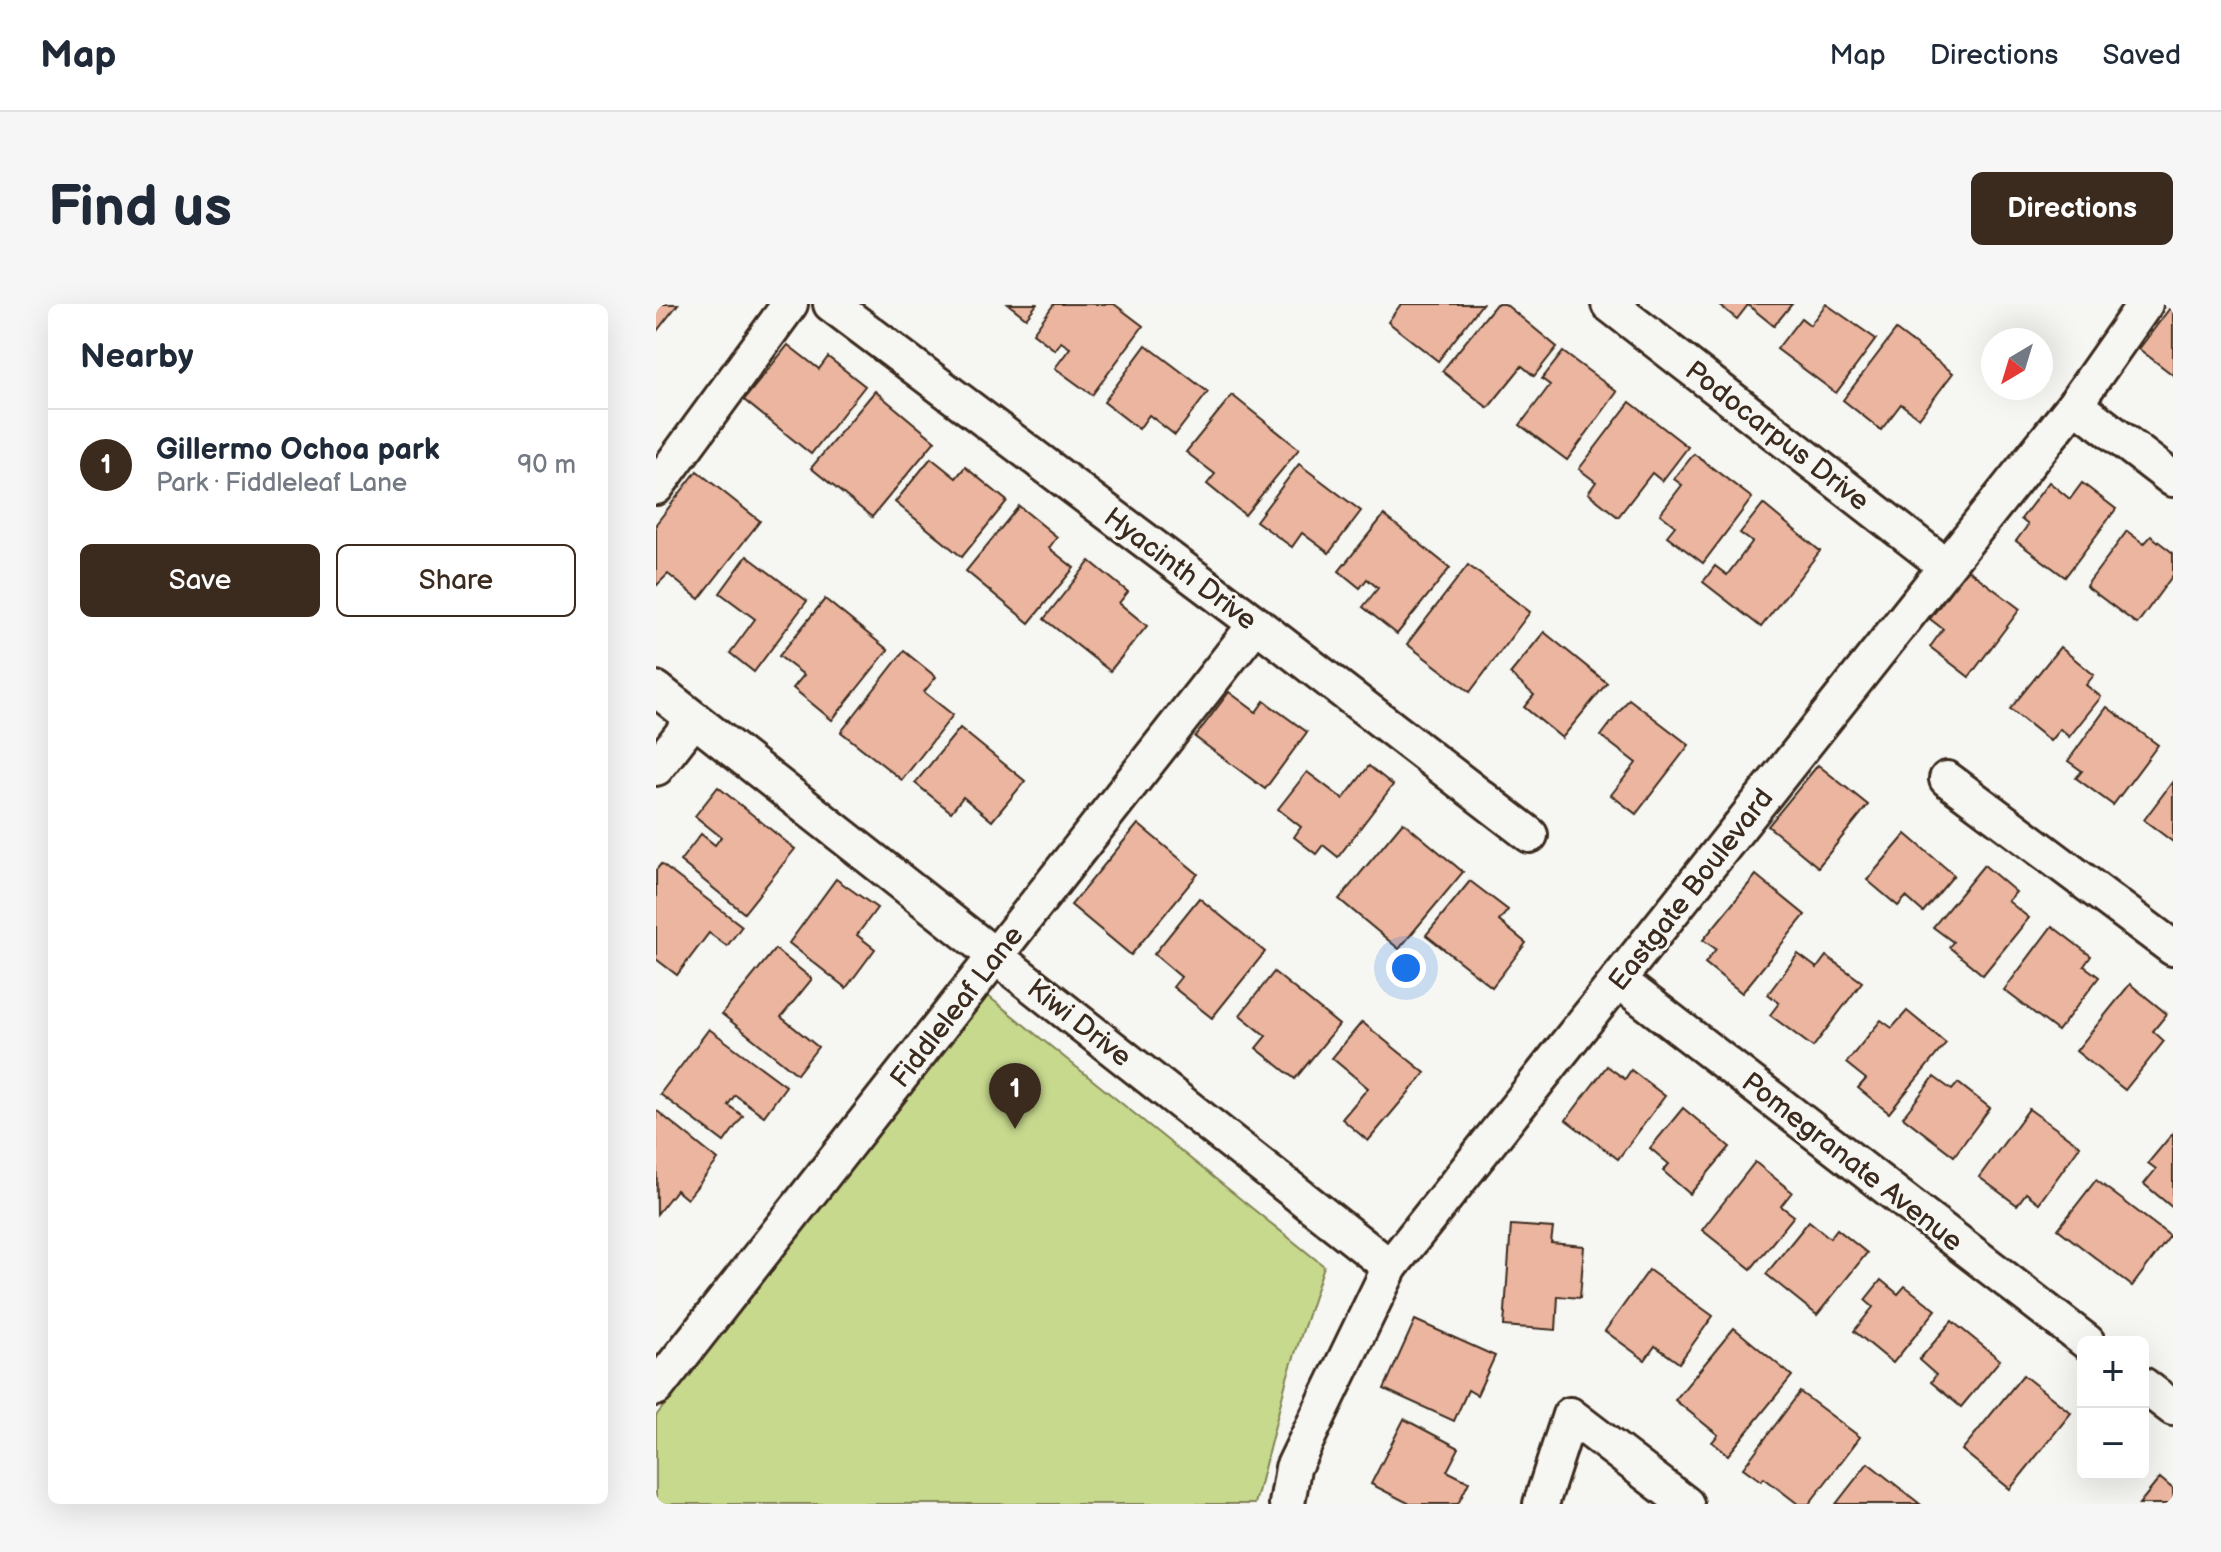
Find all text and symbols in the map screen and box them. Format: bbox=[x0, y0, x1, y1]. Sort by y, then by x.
text: Map bbox=[40, 33, 116, 78]
text: Map bbox=[1829, 39, 1886, 72]
text: Directions bbox=[1930, 39, 2058, 72]
text: Saved bbox=[2102, 39, 2181, 72]
button: Directions bbox=[1971, 172, 2173, 245]
text: Find us bbox=[48, 175, 232, 242]
north arrow bbox=[1981, 328, 2053, 400]
text: Nearby bbox=[80, 336, 194, 377]
street label: Podocarpus Drive bbox=[1679, 354, 1875, 518]
text: Gillermo Ochoa park bbox=[156, 432, 440, 468]
text: 1 bbox=[101, 450, 111, 481]
text: 90 m bbox=[517, 450, 576, 481]
text: Park · Fiddleleaf Lane bbox=[156, 468, 407, 499]
street label: Hyacinth Drive bbox=[1097, 501, 1263, 637]
button: Save bbox=[80, 544, 320, 617]
button: Share bbox=[336, 544, 576, 617]
street label: Eastgate Boulevard bbox=[1602, 782, 1780, 998]
street label: Fiddleleaf Lane bbox=[884, 919, 1031, 1094]
your location bbox=[1386, 948, 1426, 988]
street label: Kiwi Drive bbox=[1020, 972, 1138, 1074]
pin: 1 bbox=[989, 1063, 1041, 1129]
street label: Pomegranate Avenue bbox=[1735, 1066, 1969, 1259]
map controls bbox=[2077, 1336, 2149, 1480]
button: + bbox=[2077, 1336, 2149, 1408]
button: − bbox=[2077, 1408, 2149, 1480]

